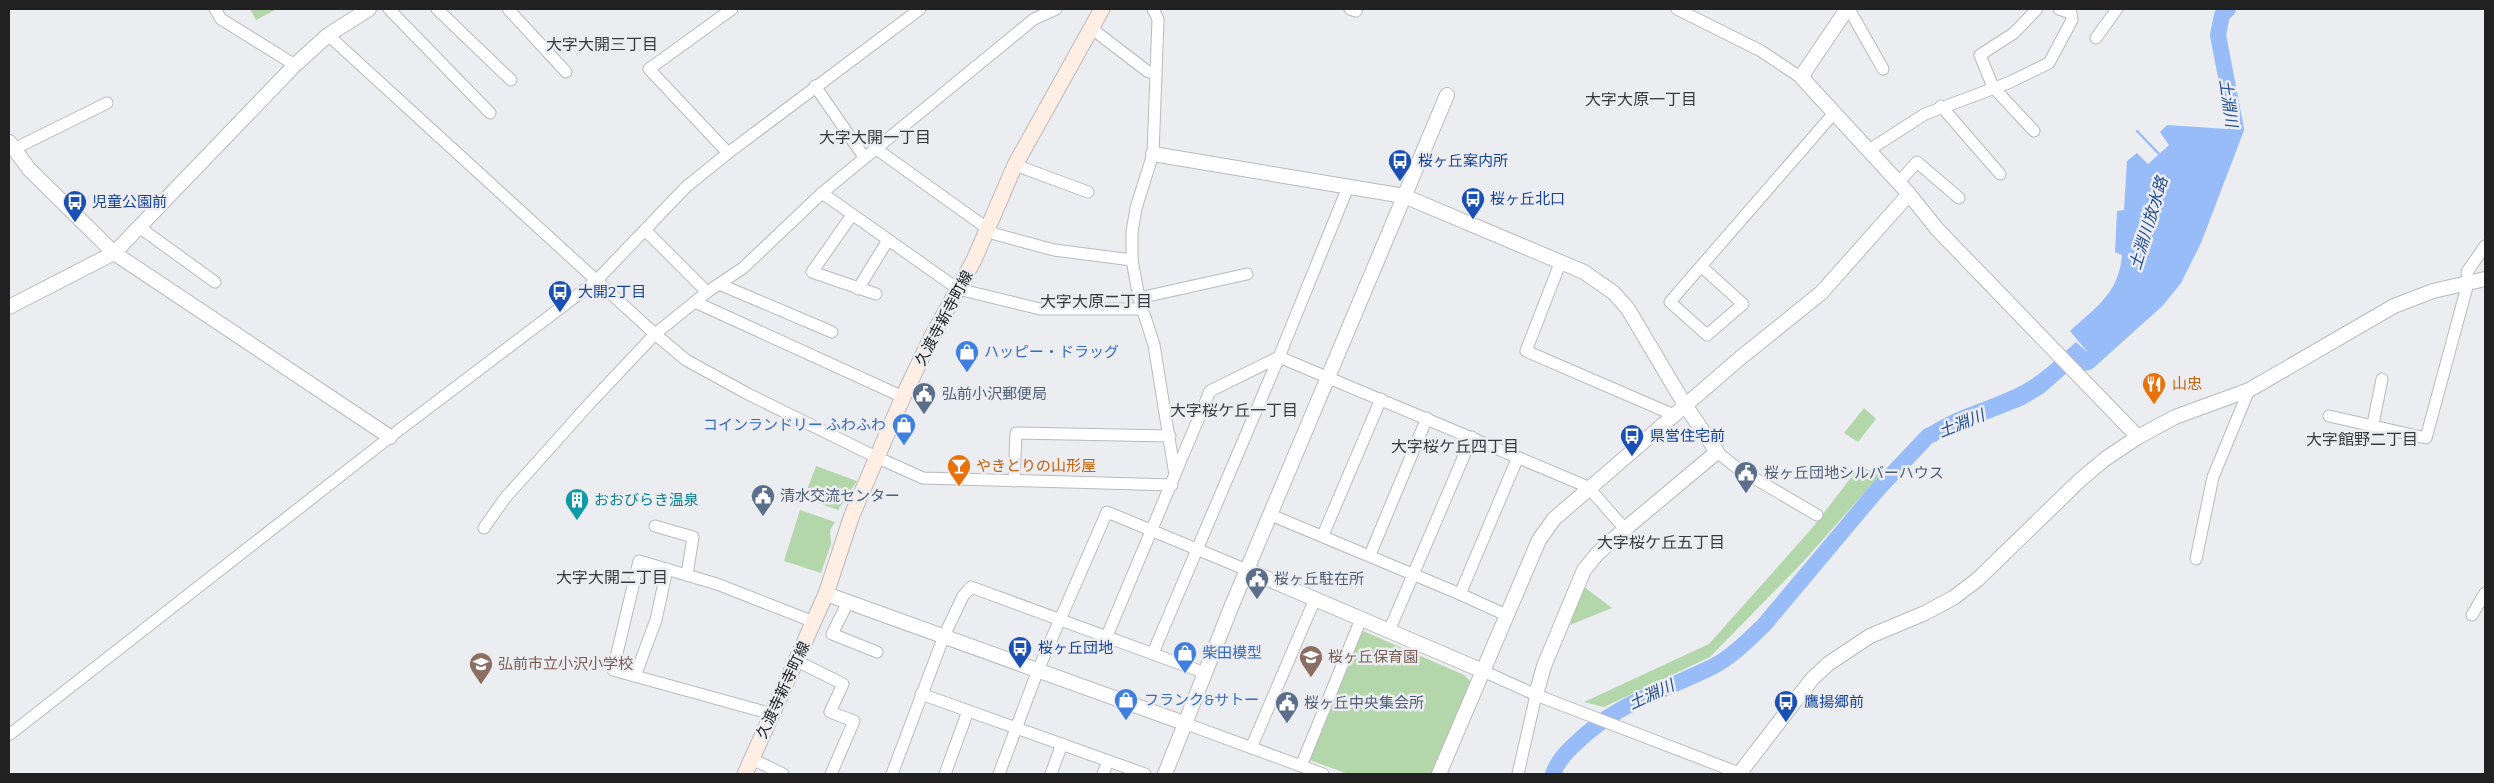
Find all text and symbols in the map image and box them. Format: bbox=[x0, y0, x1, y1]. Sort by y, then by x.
district label: 大字大開三丁目 bbox=[546, 35, 658, 54]
water label: 土淵川 bbox=[2216, 78, 2242, 130]
district label: 大字大原一丁目 bbox=[1585, 90, 1697, 109]
district label: 大字大開一丁目 bbox=[819, 128, 931, 147]
bus stop icon: 桜ヶ丘案内所 bbox=[1387, 148, 1413, 182]
place label: 桜ヶ丘案内所 bbox=[1418, 152, 1508, 170]
water label: 土淵川放水路 bbox=[2125, 173, 2172, 272]
bus stop icon: 桜ヶ丘北口 bbox=[1460, 186, 1486, 220]
bus stop icon: 児童公園前 bbox=[62, 189, 88, 223]
place label: 桜ヶ丘北口 bbox=[1490, 190, 1565, 208]
place label: 児童公園前 bbox=[92, 193, 167, 211]
street label: 久渡寺新寺町線 bbox=[911, 267, 977, 369]
bus stop icon: 大開2丁目 bbox=[547, 279, 573, 313]
place label: 大開2丁目 bbox=[578, 283, 646, 301]
district label: 大字大原二丁目 bbox=[1040, 292, 1152, 311]
shop icon: ハッピー・ドラッグ bbox=[954, 339, 980, 373]
place label: ハッピー・ドラッグ bbox=[984, 343, 1119, 361]
restaurant icon: 山忠 bbox=[2141, 371, 2167, 405]
place label: 山忠 bbox=[2172, 375, 2202, 393]
public building icon: 弘前小沢郵便局 bbox=[911, 381, 937, 415]
place label: 弘前小沢郵便局 bbox=[942, 385, 1047, 403]
district label: 大字桜ケ丘一丁目 bbox=[1170, 401, 1298, 420]
water label: 土淵川 bbox=[1935, 405, 1989, 441]
shop icon: コインランドリー ふわふわ bbox=[891, 412, 917, 446]
place label: コインランドリー ふわふわ bbox=[703, 416, 886, 434]
bus stop icon: 県営住宅前 bbox=[1619, 423, 1645, 457]
place label: 県営住宅前 bbox=[1650, 427, 1725, 445]
district label: 大字館野二丁目 bbox=[2306, 430, 2418, 449]
district label: 大字桜ケ丘四丁目 bbox=[1391, 437, 1519, 456]
bar icon: やきとりの山形屋 bbox=[946, 453, 972, 487]
place label: やきとりの山形屋 bbox=[976, 457, 1096, 475]
public building icon: 桜ヶ丘団地シルバーハウス bbox=[1733, 460, 1759, 494]
place label: 桜ヶ丘団地シルバーハウス bbox=[1764, 464, 1944, 482]
public building icon: 清水交流センター bbox=[750, 483, 776, 517]
building icon: おおびらき温泉 bbox=[564, 487, 590, 521]
place label: 清水交流センター bbox=[780, 487, 900, 505]
place label: おおびらき温泉 bbox=[594, 491, 699, 509]
district label: 大字桜ケ丘五丁目 bbox=[1597, 533, 1725, 552]
public building icon: 桜ヶ丘駐在所 bbox=[1244, 566, 1270, 600]
district label: 大字大開二丁目 bbox=[556, 568, 668, 587]
place label: 桜ヶ丘駐在所 bbox=[1274, 570, 1364, 588]
bus stop icon: 桜ヶ丘団地 bbox=[1007, 635, 1033, 669]
street label: 久渡寺新寺町線 bbox=[753, 639, 813, 741]
place label: 桜ヶ丘団地 bbox=[1038, 639, 1113, 657]
shop icon: 柴田模型 bbox=[1172, 640, 1198, 674]
place label: 柴田模型 bbox=[1202, 644, 1262, 662]
school or university icon: 桜ヶ丘保育園 bbox=[1298, 644, 1324, 678]
place label: 桜ヶ丘保育園 bbox=[1328, 648, 1418, 666]
school or university icon: 弘前市立小沢小学校 bbox=[468, 651, 494, 685]
place label: 弘前市立小沢小学校 bbox=[498, 655, 633, 673]
water label: 土淵川 bbox=[1625, 675, 1679, 713]
shop icon: フランク&サトー bbox=[1113, 687, 1139, 721]
bus stop icon: 鷹揚郷前 bbox=[1773, 689, 1799, 723]
public building icon: 桜ヶ丘中央集会所 bbox=[1274, 690, 1300, 724]
place label: フランク&サトー bbox=[1144, 691, 1259, 709]
place label: 鷹揚郷前 bbox=[1804, 693, 1864, 711]
place label: 桜ヶ丘中央集会所 bbox=[1304, 694, 1424, 712]

